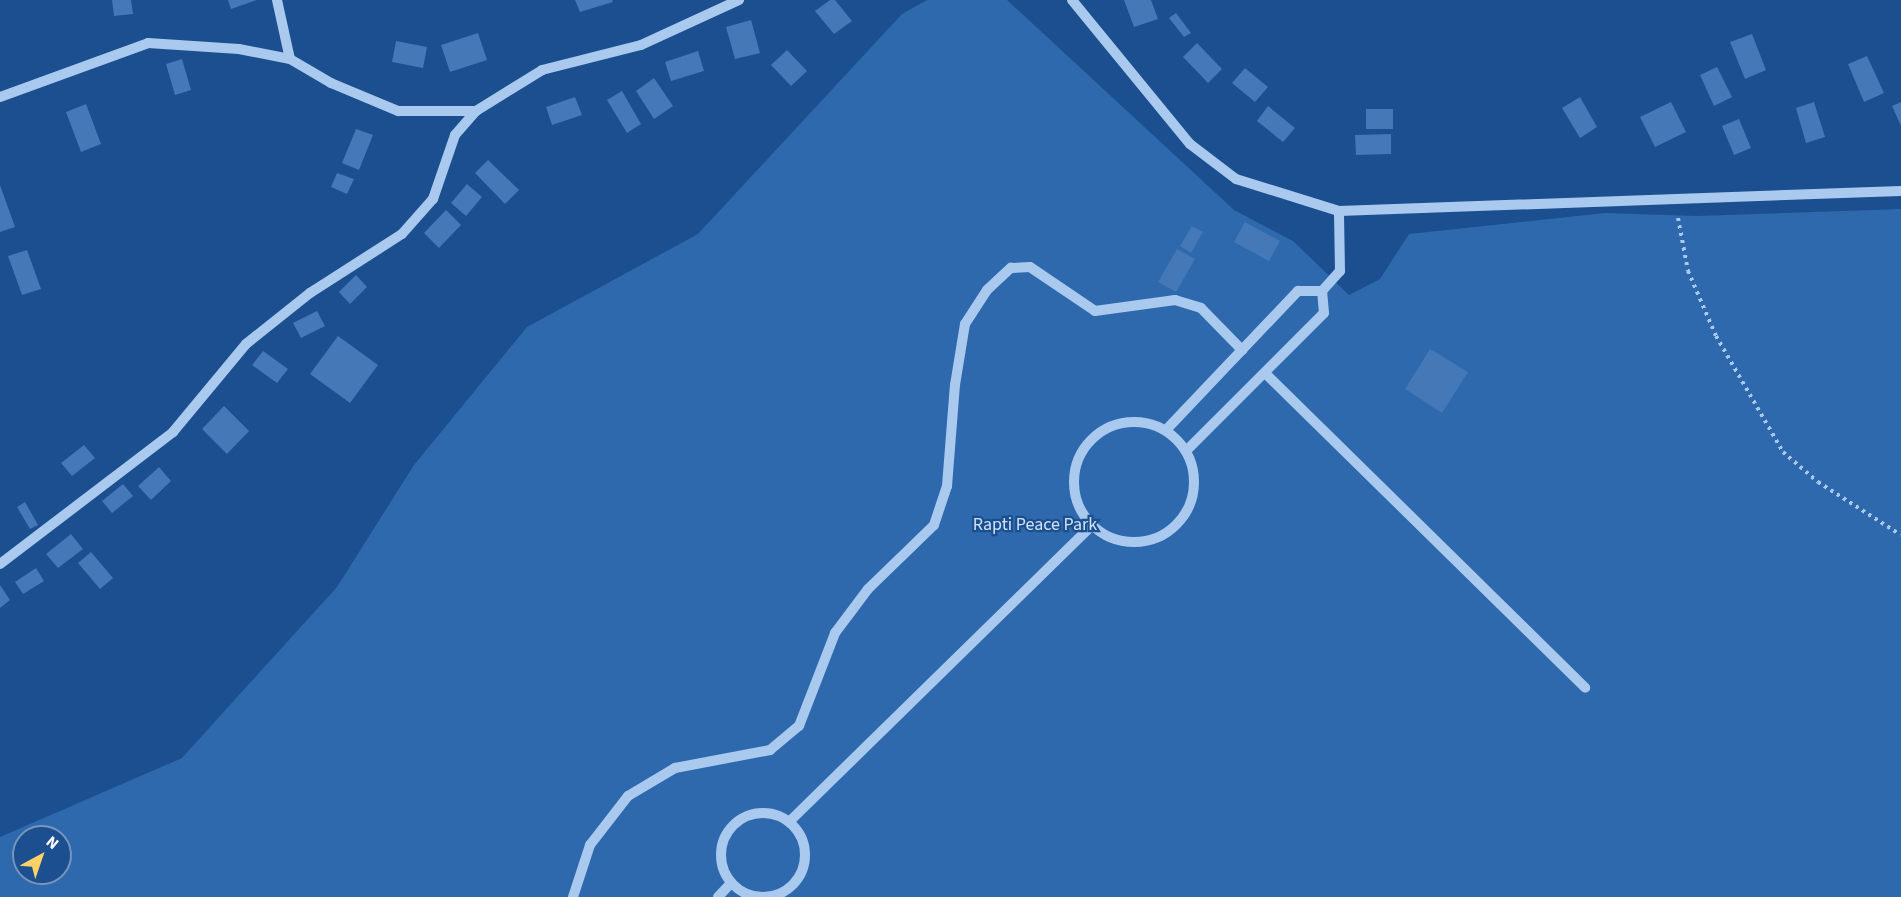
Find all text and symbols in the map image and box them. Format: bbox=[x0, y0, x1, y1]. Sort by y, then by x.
park label: Rapti Peace Park bbox=[973, 514, 1097, 536]
north arrow bbox=[12, 825, 72, 885]
text: N bbox=[41, 831, 63, 855]

